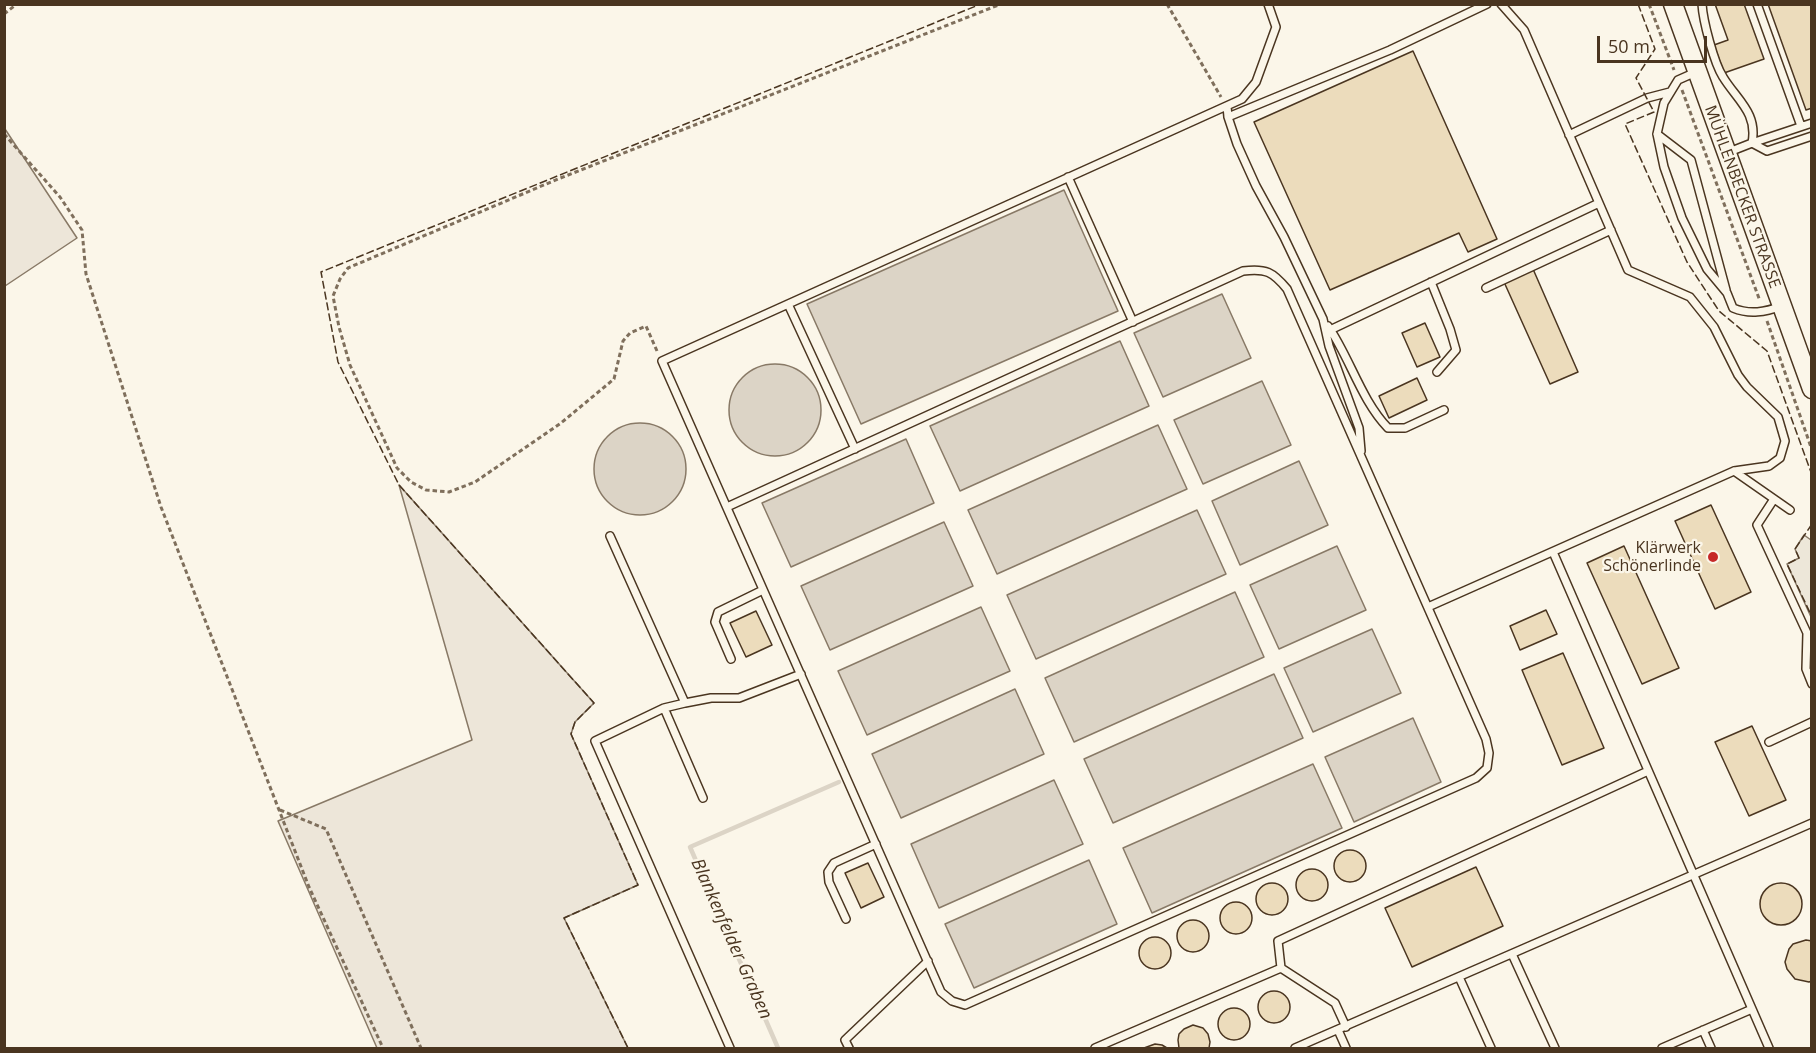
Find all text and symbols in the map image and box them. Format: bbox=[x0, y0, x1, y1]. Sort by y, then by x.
scale bar bbox=[1600, 24, 1710, 62]
text: 50 m bbox=[1608, 34, 1650, 58]
street label: MÜHLENBECKER STRASSE bbox=[1700, 103, 1784, 291]
place label: Klärwerk Schönerlinde bbox=[1603, 538, 1701, 576]
marker: Klärwerk Schönerlinde bbox=[1706, 550, 1720, 564]
water label: Blankenfelder Graben bbox=[686, 855, 776, 1023]

